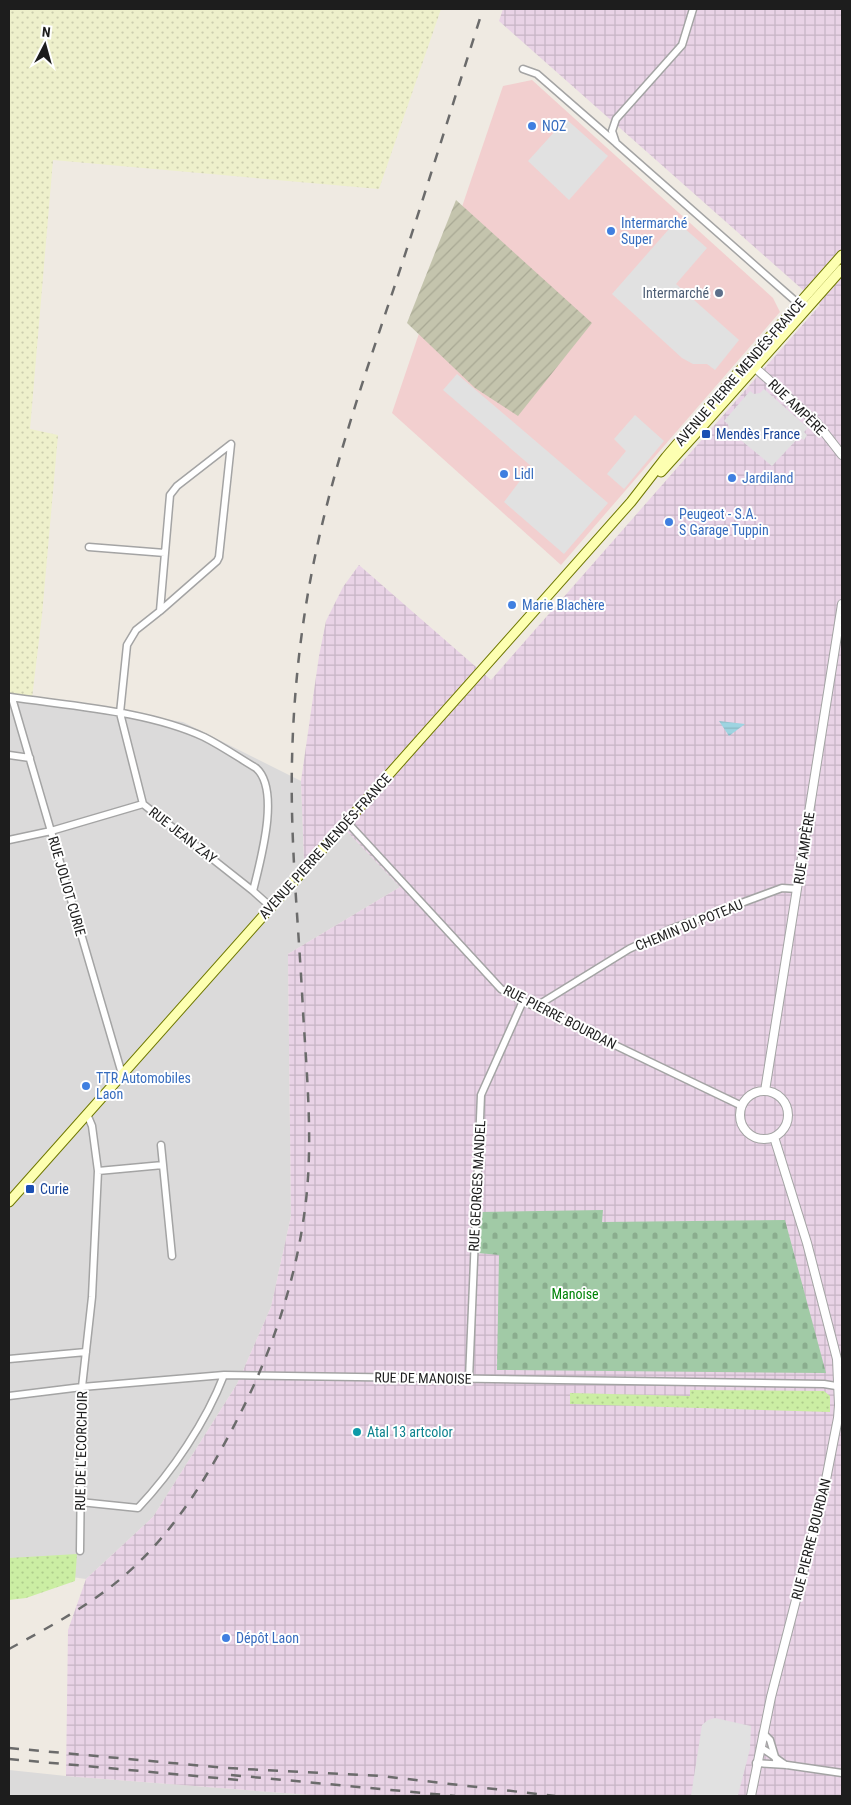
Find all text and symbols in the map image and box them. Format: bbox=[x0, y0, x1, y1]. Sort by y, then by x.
north arrow bbox=[20, 20, 70, 70]
text: N bbox=[41, 24, 51, 40]
place label: NOZ bbox=[542, 118, 566, 134]
marker: NOZ bbox=[526, 120, 538, 132]
place label: Intermarché Super bbox=[621, 215, 688, 247]
marker: Intermarché Super bbox=[605, 225, 617, 237]
place label: Intermarché bbox=[643, 285, 709, 301]
marker: Intermarché bbox=[713, 287, 725, 299]
street label: AVENUE PIERRE MENDÉS-FRANCE bbox=[671, 294, 808, 449]
street label: RUE AMPÈRE bbox=[765, 375, 830, 438]
place label: Mendès France bbox=[716, 426, 801, 442]
marker: Mendès France bbox=[700, 428, 712, 440]
place label: Lidl bbox=[514, 466, 534, 482]
marker: Lidl bbox=[498, 468, 510, 480]
place label: Jardiland bbox=[742, 470, 793, 486]
marker: Jardiland bbox=[726, 472, 738, 484]
place label: Peugeot - S.A. S Garage Tuppin bbox=[679, 506, 769, 538]
marker: Peugeot - S.A. S Garage Tuppin bbox=[663, 516, 675, 528]
place label: Marie Blachère bbox=[522, 597, 605, 613]
marker: Marie Blachère bbox=[506, 599, 518, 611]
street label: AVENUE PIERRE MENDÉS-FRANCE bbox=[255, 769, 395, 922]
street label: RUE JEAN ZAY bbox=[146, 804, 220, 867]
street label: RUE AMPÈRE bbox=[789, 810, 818, 885]
street label: RUE JOLIOT CURIE bbox=[45, 834, 89, 938]
street label: CHEMIN DU POTEAU bbox=[633, 896, 745, 954]
street label: RUE PIERRE BOURDAN bbox=[501, 982, 619, 1052]
place label: TTR Automobiles Laon bbox=[96, 1070, 191, 1102]
marker: TTR Automobiles Laon bbox=[80, 1080, 92, 1092]
street label: RUE GEORGES MANDEL bbox=[466, 1120, 488, 1252]
place label: Curie bbox=[40, 1181, 69, 1197]
marker: Curie bbox=[24, 1183, 36, 1195]
park label: Manoise bbox=[551, 1286, 599, 1302]
street label: RUE DE MANOISE bbox=[374, 1369, 472, 1387]
street label: RUE DE L'ECORCHOIR bbox=[72, 1391, 90, 1511]
place label: Atal 13 artcolor bbox=[367, 1424, 453, 1440]
marker: Atal 13 artcolor bbox=[351, 1426, 363, 1438]
street label: RUE PIERRE BOURDAN bbox=[788, 1477, 834, 1601]
place label: Dépôt Laon bbox=[236, 1630, 299, 1646]
marker: Dépôt Laon bbox=[220, 1632, 232, 1644]

